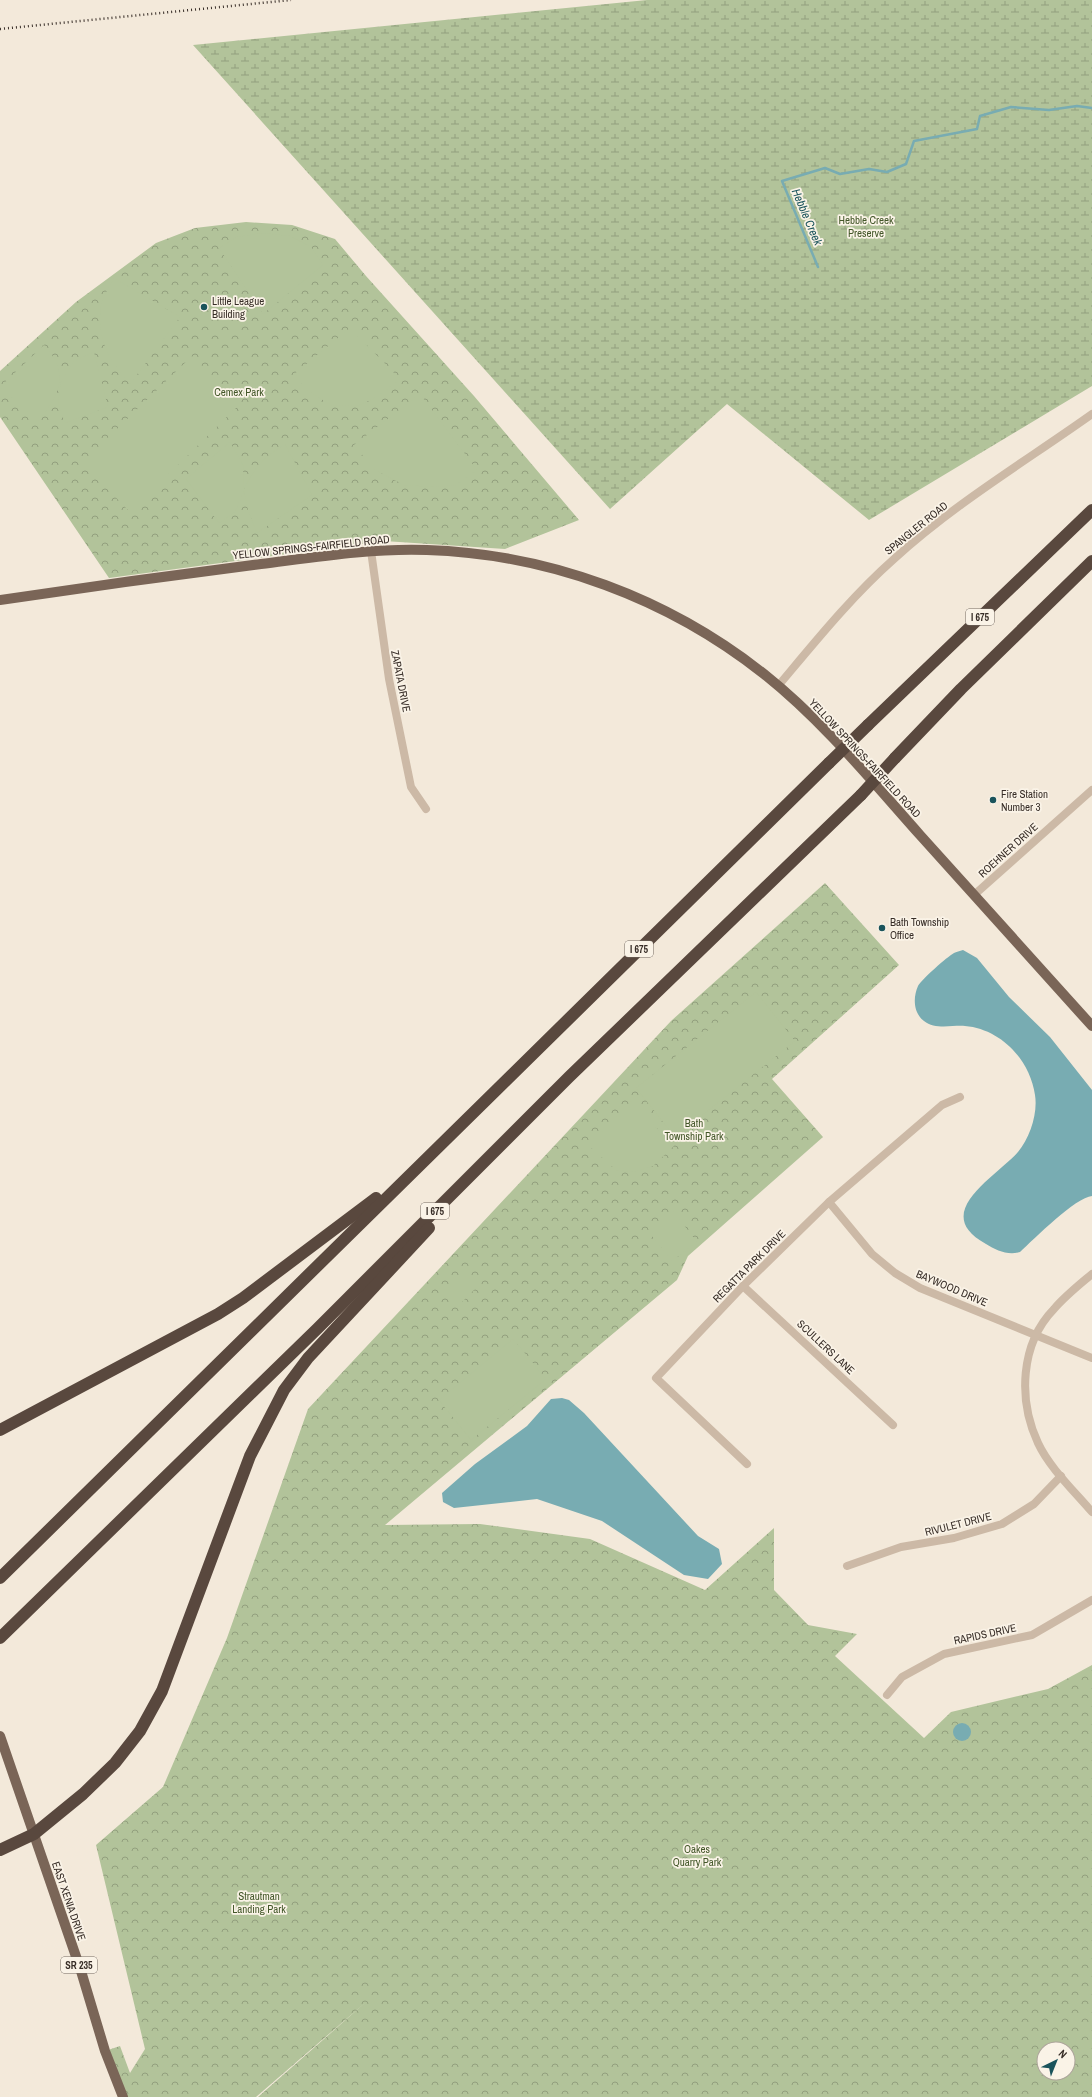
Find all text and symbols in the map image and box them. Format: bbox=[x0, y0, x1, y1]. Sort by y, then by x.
water label: Hebble Creek bbox=[788, 186, 827, 249]
park label: Hebble Creek Preserve bbox=[838, 213, 894, 240]
place label: Little League Building bbox=[212, 294, 264, 321]
marker: Little League Building bbox=[199, 302, 209, 312]
park label: Cemex Park bbox=[214, 385, 264, 399]
street label: SPANGLER ROAD bbox=[882, 498, 950, 558]
street label: YELLOW SPRINGS-FAIRFIELD ROAD bbox=[232, 532, 390, 562]
road number: I 675 bbox=[966, 609, 994, 625]
street label: ZAPATA DRIVE bbox=[388, 649, 414, 713]
street label: YELLOW SPRINGS-FAIRFIELD ROAD bbox=[806, 695, 924, 821]
place label: Fire Station Number 3 bbox=[1001, 787, 1048, 814]
marker: Fire Station Number 3 bbox=[988, 795, 998, 805]
street label: ROEHNER DRIVE bbox=[975, 820, 1041, 880]
place label: Bath Township Office bbox=[890, 915, 949, 942]
marker: Bath Township Office bbox=[877, 923, 887, 933]
road number: I 675 bbox=[625, 941, 653, 957]
park label: Bath Township Park bbox=[664, 1116, 724, 1143]
road number: I 675 bbox=[421, 1203, 449, 1219]
street label: REGATTA PARK DRIVE bbox=[710, 1227, 788, 1305]
street label: BAYWOOD DRIVE bbox=[914, 1267, 990, 1309]
street label: SCULLERS LANE bbox=[794, 1317, 858, 1377]
street label: RIVULET DRIVE bbox=[923, 1509, 993, 1539]
street label: RAPIDS DRIVE bbox=[952, 1621, 1018, 1647]
park label: Oakes Quarry Park bbox=[673, 1842, 722, 1869]
street label: EAST XENIA DRIVE bbox=[49, 1860, 89, 1942]
park label: Strautman Landing Park bbox=[232, 1889, 286, 1916]
road number: SR 235 bbox=[61, 1957, 97, 1973]
north arrow bbox=[1036, 2041, 1076, 2081]
text: N bbox=[1056, 2046, 1070, 2061]

